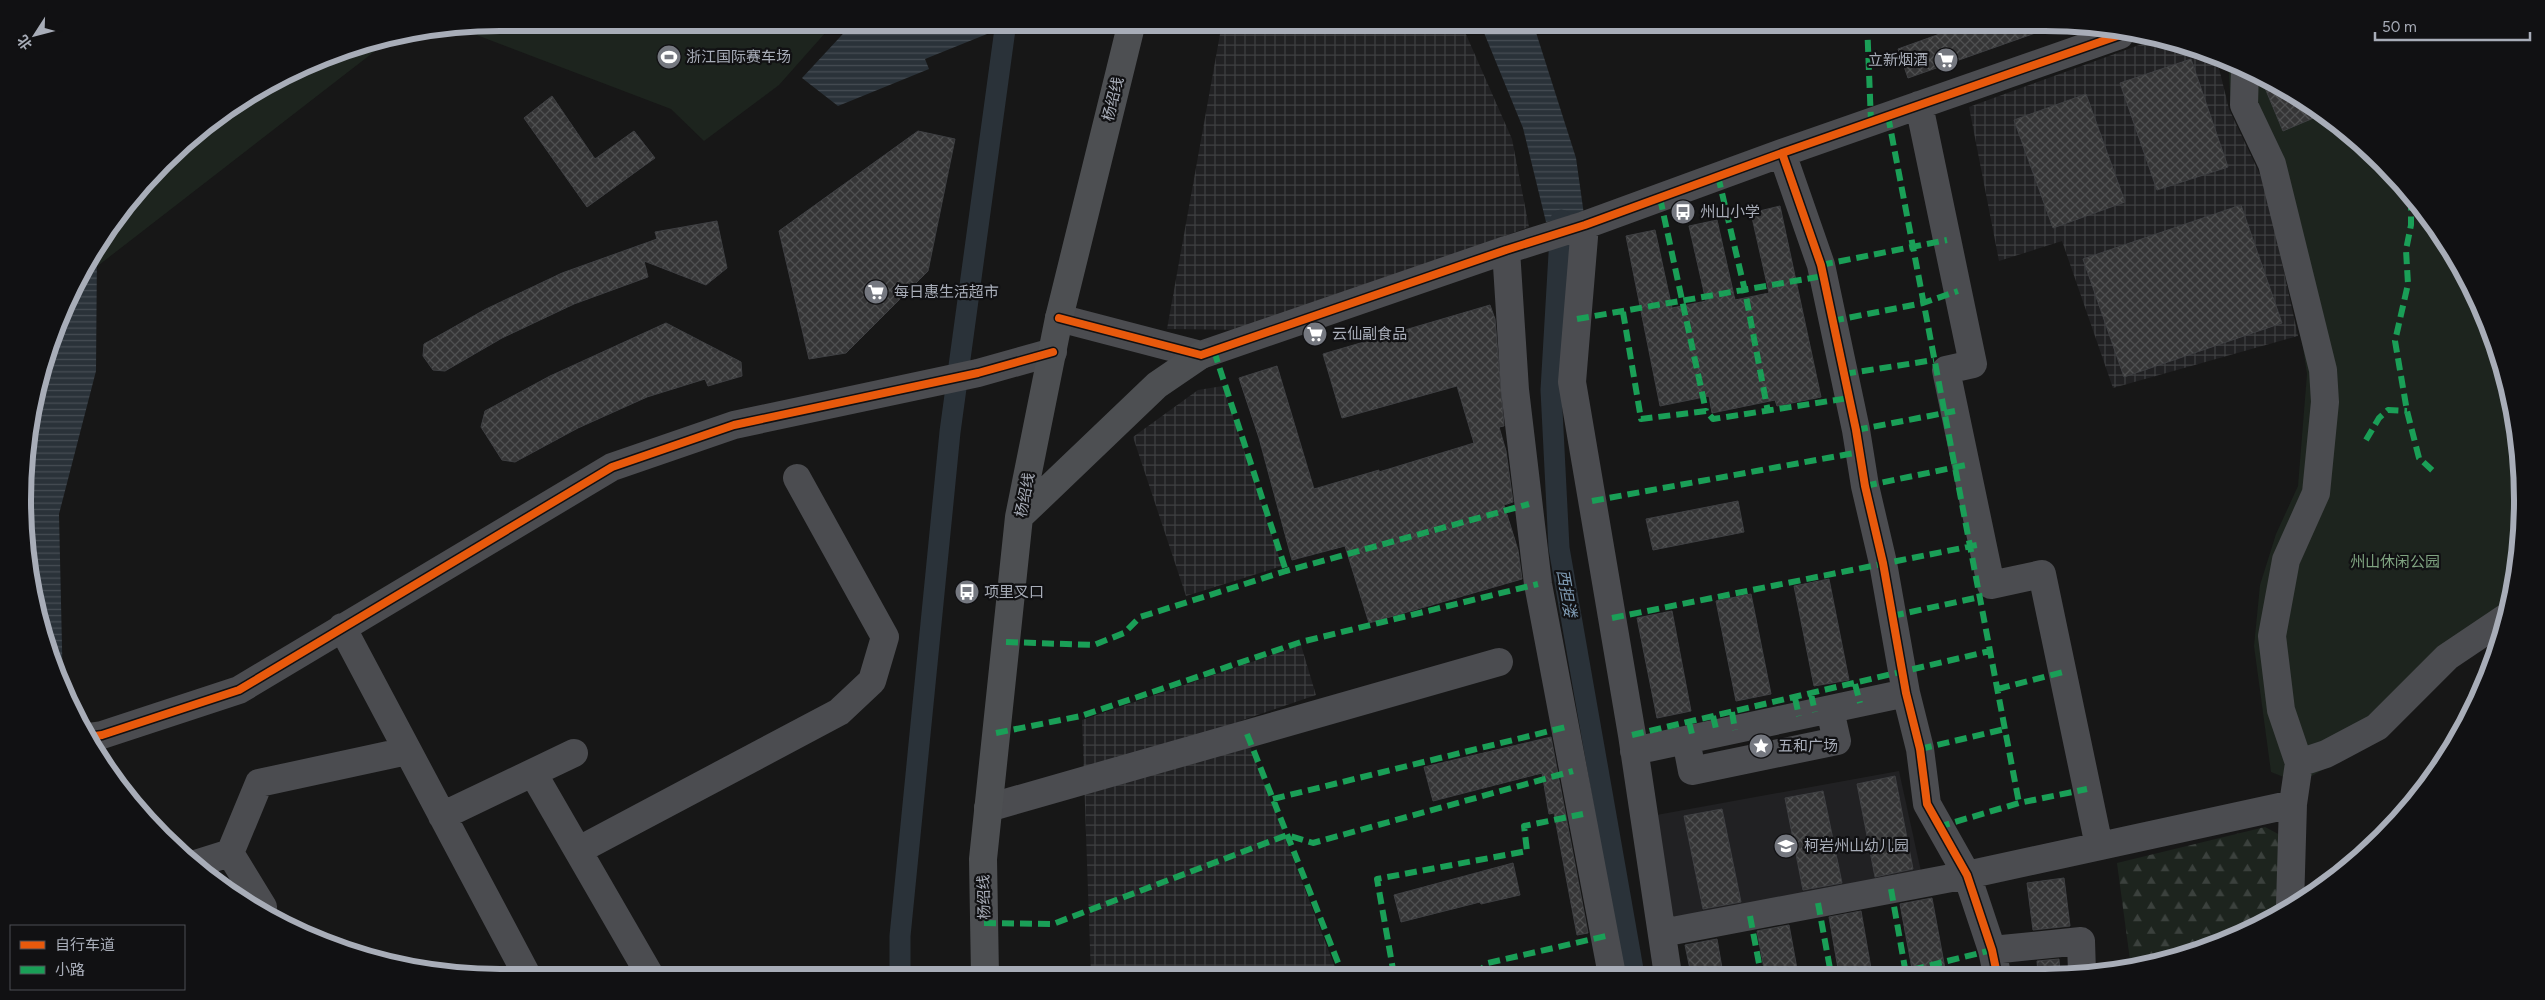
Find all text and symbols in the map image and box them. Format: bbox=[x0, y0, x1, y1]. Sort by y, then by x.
north arrow bbox=[10, 10, 60, 60]
scale bar bbox=[2375, 10, 2530, 42]
text: 50 m bbox=[2382, 18, 2417, 36]
text: 北 bbox=[14, 32, 36, 53]
sports icon: 浙江国际赛车场 bbox=[656, 44, 682, 70]
supermarket icon: 立新烟酒 bbox=[1933, 47, 1959, 73]
place label: 浙江国际赛车场 bbox=[686, 48, 791, 66]
place label: 立新烟酒 bbox=[1868, 51, 1928, 69]
street label: 杨绍线 bbox=[1099, 75, 1127, 123]
bus stop icon: 州山小学 bbox=[1670, 199, 1696, 225]
place label: 州山小学 bbox=[1700, 203, 1760, 221]
supermarket icon: 每日惠生活超市 bbox=[863, 279, 889, 305]
place label: 每日惠生活超市 bbox=[894, 283, 999, 301]
supermarket icon: 云仙副食品 bbox=[1302, 321, 1328, 347]
place label: 云仙副食品 bbox=[1332, 325, 1407, 343]
street label: 杨绍线 bbox=[1012, 471, 1038, 519]
park label: 州山休闲公园 bbox=[2350, 553, 2440, 571]
water label: 西担溇 bbox=[1553, 568, 1580, 620]
bus stop icon: 项里叉口 bbox=[954, 579, 980, 605]
place label: 项里叉口 bbox=[984, 583, 1044, 601]
place icon: 五和广场 bbox=[1748, 733, 1774, 759]
place label: 五和广场 bbox=[1778, 737, 1838, 755]
school or university icon: 柯岩州山幼儿园 bbox=[1773, 833, 1799, 859]
place label: 柯岩州山幼儿园 bbox=[1804, 837, 1909, 855]
street label: 杨绍线 bbox=[975, 874, 993, 920]
legend bbox=[10, 925, 185, 990]
text: 自行车道 bbox=[55, 936, 115, 954]
text: 小路 bbox=[55, 961, 85, 979]

